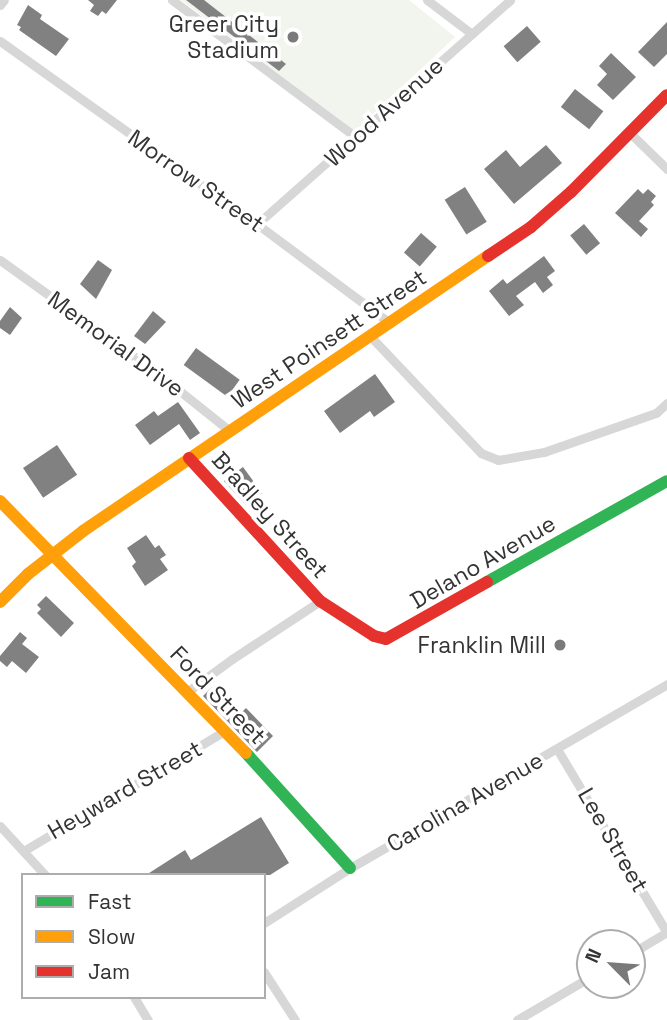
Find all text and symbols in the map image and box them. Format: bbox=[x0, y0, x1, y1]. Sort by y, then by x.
place label: Greer City Stadium bbox=[169, 10, 279, 64]
marker: Greer City Stadium bbox=[285, 29, 301, 45]
street label: Wood Avenue bbox=[319, 51, 449, 173]
street label: Morrow Street bbox=[123, 124, 269, 238]
street label: West Poinsett Street bbox=[226, 264, 432, 414]
street label: Memorial Drive bbox=[42, 285, 190, 403]
street label: Bradley Street bbox=[206, 446, 334, 584]
street label: Delano Avenue bbox=[405, 509, 561, 615]
place label: Franklin Mill bbox=[418, 631, 546, 659]
marker: Franklin Mill bbox=[552, 637, 568, 653]
street label: Ford Street bbox=[164, 640, 272, 750]
street label: Heyward Street bbox=[43, 735, 207, 845]
street label: Carolina Avenue bbox=[382, 746, 548, 858]
street label: Lee Street bbox=[572, 783, 654, 897]
legend bbox=[21, 873, 266, 999]
text: Fast bbox=[88, 888, 132, 915]
text: Slow bbox=[88, 923, 136, 950]
north arrow bbox=[576, 929, 646, 999]
text: N bbox=[579, 945, 607, 967]
text: Jam bbox=[88, 958, 130, 985]

